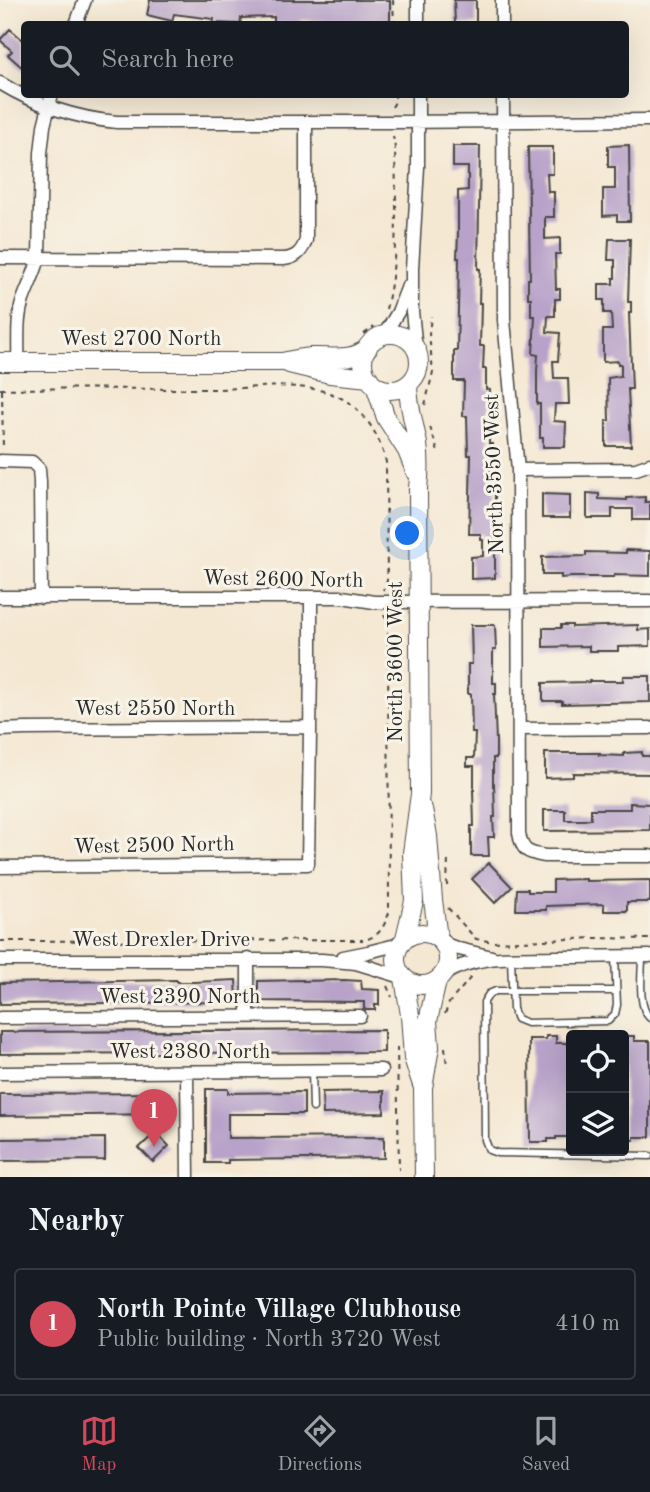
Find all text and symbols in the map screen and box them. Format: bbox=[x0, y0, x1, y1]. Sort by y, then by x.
search box bbox=[21, 21, 629, 98]
icon: search bbox=[45, 41, 83, 79]
text: Search here bbox=[101, 47, 234, 73]
street label: West 2700 North bbox=[61, 329, 222, 350]
street label: North 3550 West bbox=[482, 393, 508, 555]
your location bbox=[390, 516, 424, 550]
street label: West 2600 North bbox=[202, 568, 364, 592]
street label: North 3600 West bbox=[386, 582, 407, 743]
street label: West 2550 North bbox=[75, 699, 236, 720]
street label: West 2500 North bbox=[73, 834, 235, 858]
street label: West Drexler Drive bbox=[72, 930, 250, 951]
street label: West 2390 North bbox=[100, 987, 261, 1008]
map controls bbox=[566, 1030, 629, 1156]
button: locate bbox=[566, 1030, 629, 1093]
street label: West 2380 North bbox=[110, 1042, 271, 1063]
pin: 1 bbox=[131, 1089, 177, 1147]
button: layers bbox=[566, 1093, 629, 1156]
text: Nearby bbox=[28, 1207, 125, 1237]
text: North Pointe Village Clubhouse bbox=[97, 1297, 462, 1323]
text: 1 bbox=[46, 1312, 60, 1335]
text: 410 m bbox=[555, 1312, 620, 1335]
text: Public building · North 3720 West bbox=[97, 1328, 441, 1351]
tab: Map bbox=[80, 1412, 118, 1477]
tab: Directions bbox=[278, 1412, 362, 1477]
tab: Saved bbox=[522, 1412, 570, 1477]

